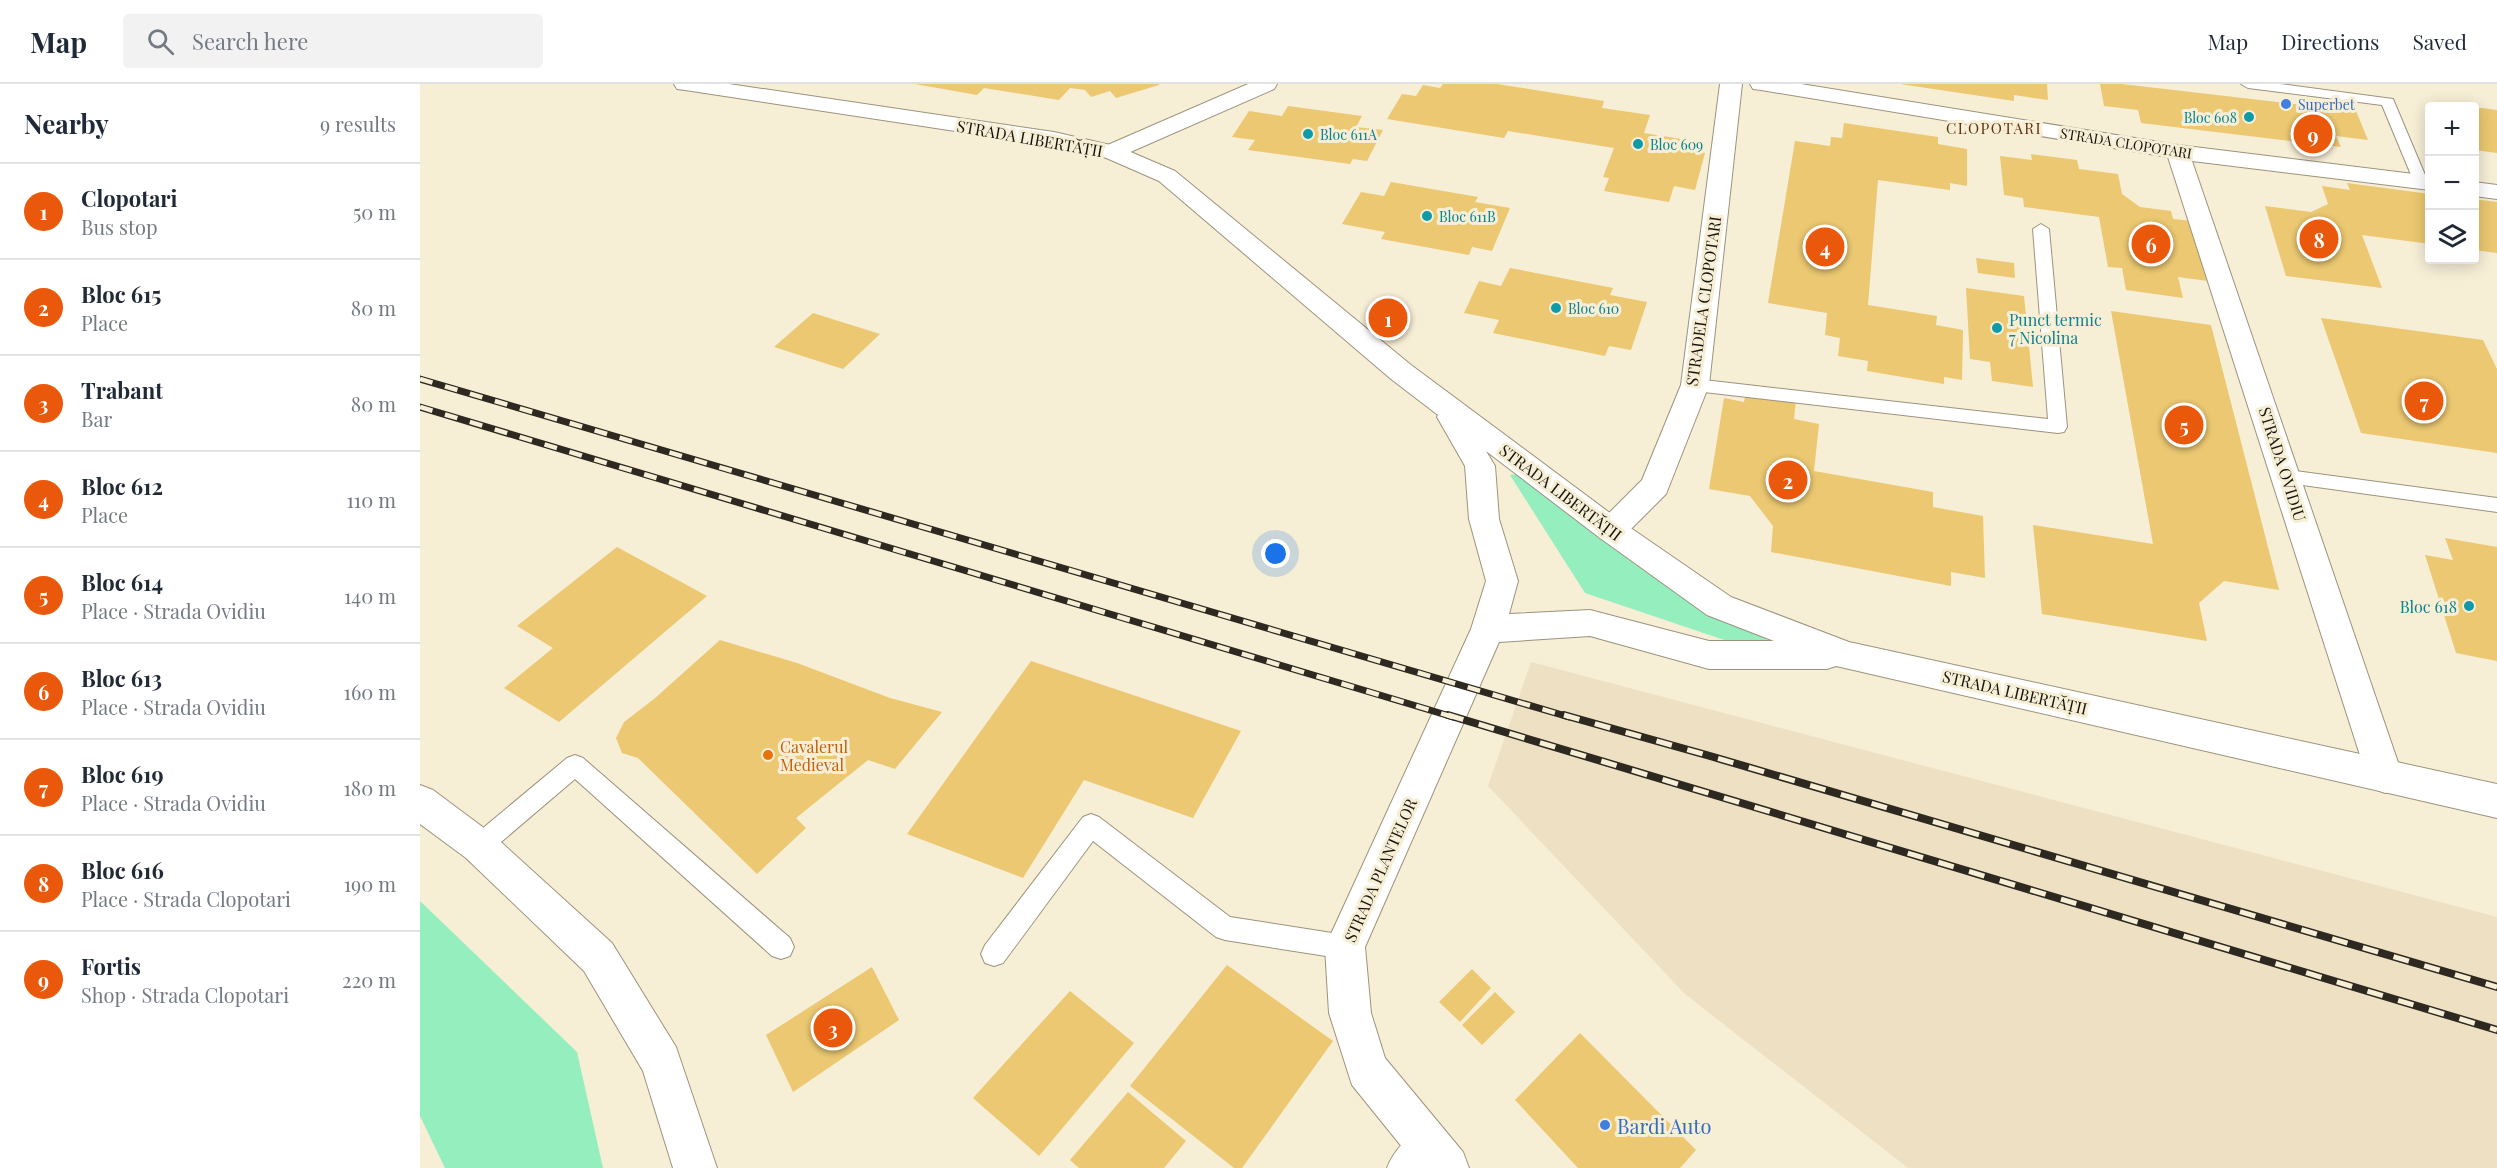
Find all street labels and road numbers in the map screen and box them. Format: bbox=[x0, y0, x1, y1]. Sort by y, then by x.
street label: STRADA LIBERTĂȚII bbox=[955, 115, 1105, 162]
street label: STRADA CLOPOTARI bbox=[2059, 123, 2193, 163]
street label: STRADELA CLOPOTARI bbox=[1681, 215, 1725, 387]
street label: STRADA OVIDIU bbox=[2255, 404, 2311, 524]
street label: STRADA LIBERTĂȚII bbox=[1495, 439, 1626, 546]
street label: STRADA LIBERTĂȚII bbox=[1940, 665, 2089, 720]
street label: STRADA PLANTELOR bbox=[1339, 794, 1421, 945]

